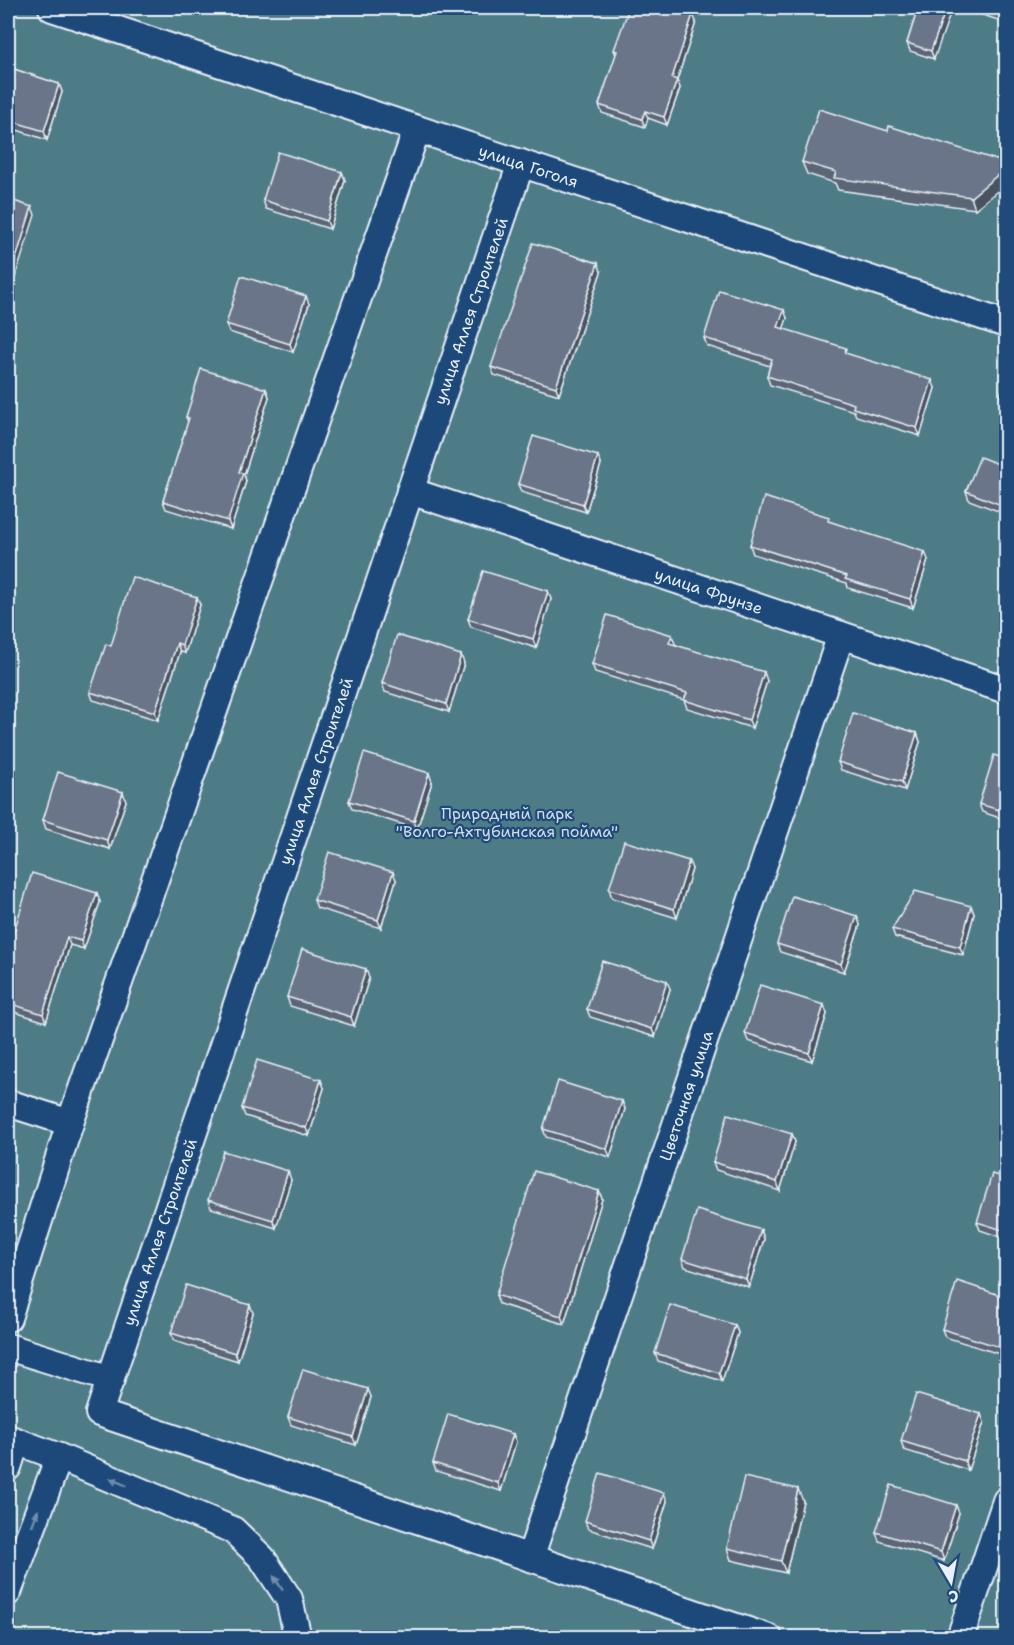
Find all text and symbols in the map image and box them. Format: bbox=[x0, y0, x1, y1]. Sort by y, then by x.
street label: улица Гоголя bbox=[476, 140, 581, 192]
street label: улица Аллея Строителей bbox=[429, 215, 513, 407]
street label: улица Фрунзе bbox=[652, 563, 766, 619]
street label: улица Аллея Строителей bbox=[274, 675, 358, 867]
park label: Природный парк "Волго-Ахтубинская пойма" bbox=[396, 803, 618, 842]
street label: Цветочная улица bbox=[654, 1028, 718, 1163]
street label: улица Аллея Строителей bbox=[118, 1136, 202, 1328]
one-way arrow bbox=[109, 1477, 127, 1486]
one-way arrow bbox=[31, 1509, 41, 1527]
north arrow bbox=[921, 1552, 981, 1612]
one-way arrow bbox=[272, 1576, 284, 1592]
text: С bbox=[947, 1585, 960, 1608]

